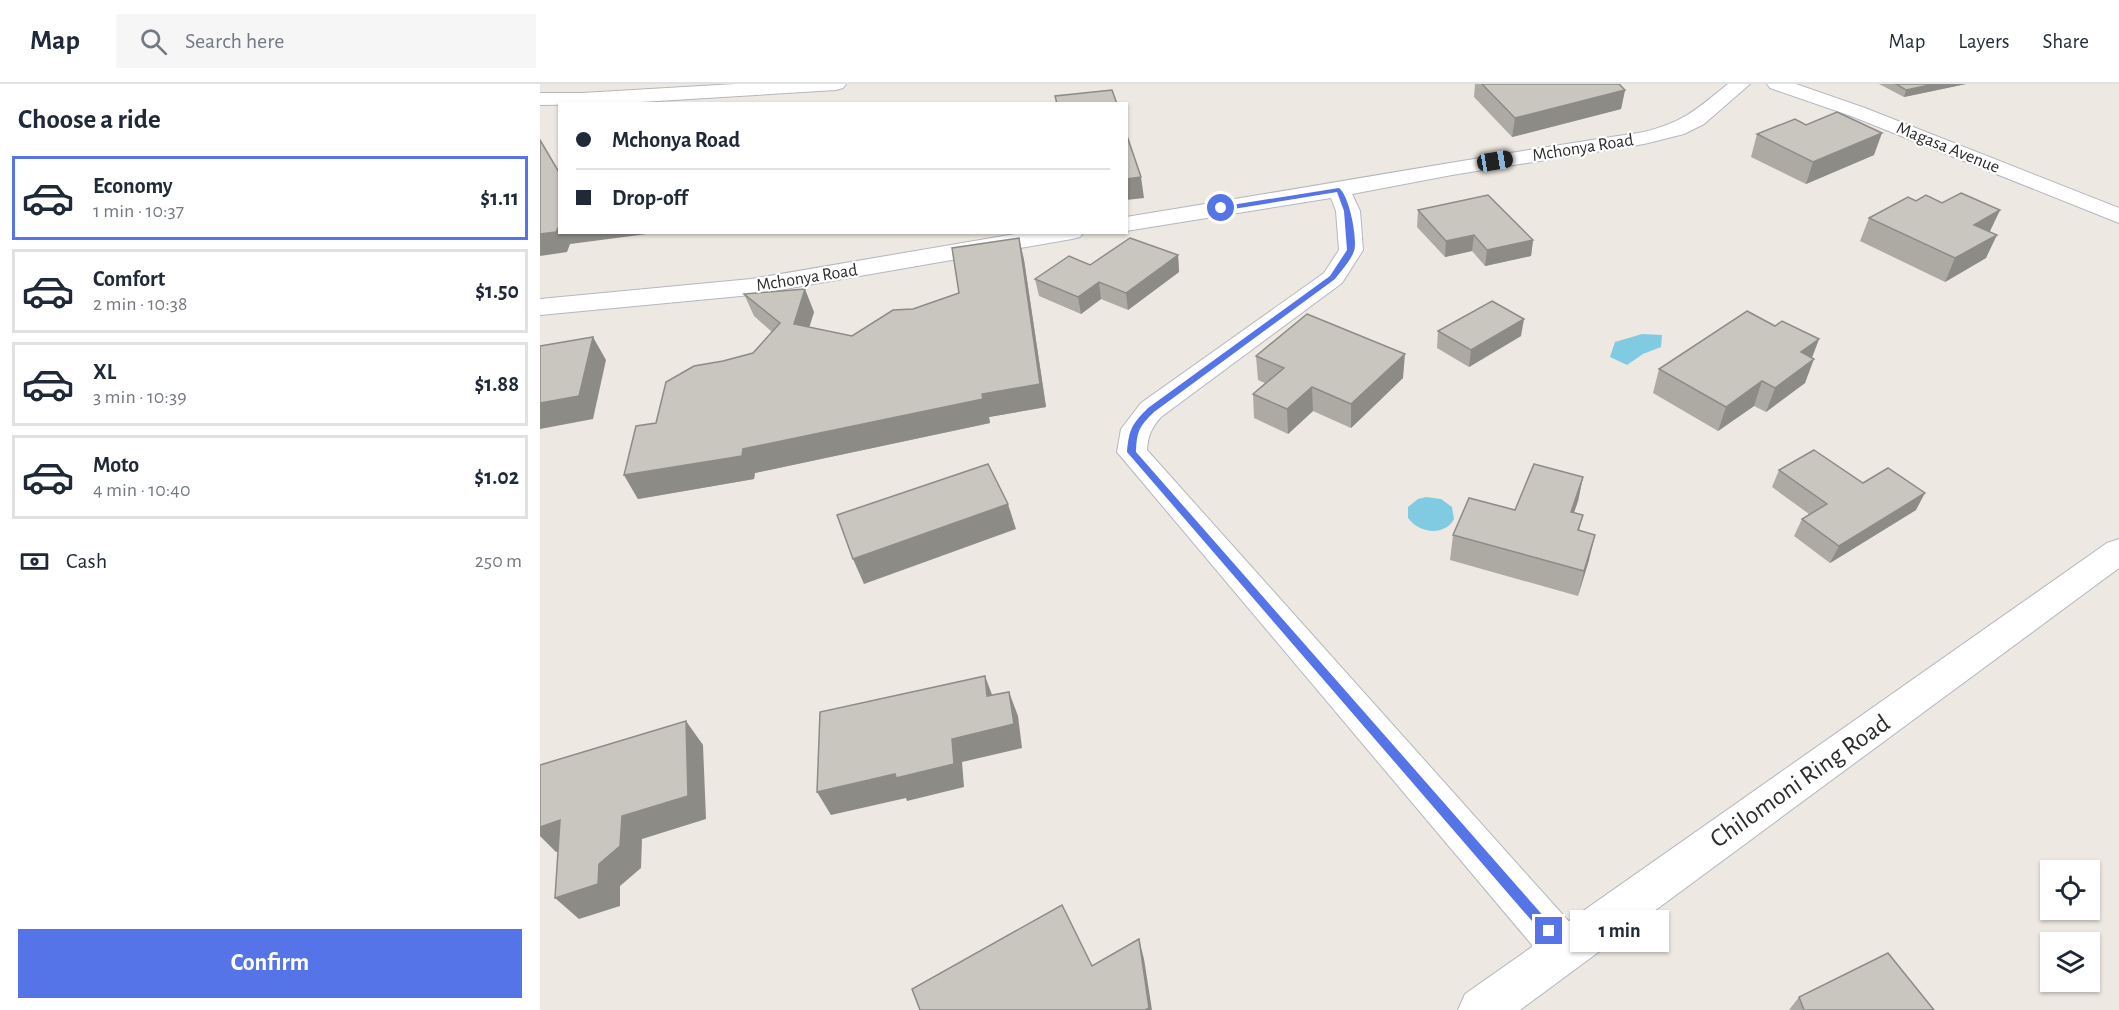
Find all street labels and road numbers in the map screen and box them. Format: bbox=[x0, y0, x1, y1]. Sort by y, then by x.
street label: Magasa Avenue bbox=[1894, 119, 2002, 177]
street label: Mchonya Road bbox=[1531, 131, 1635, 165]
street label: Mchonya Road bbox=[755, 261, 859, 295]
street label: Chilomoni Ring Road bbox=[1706, 709, 1894, 853]

